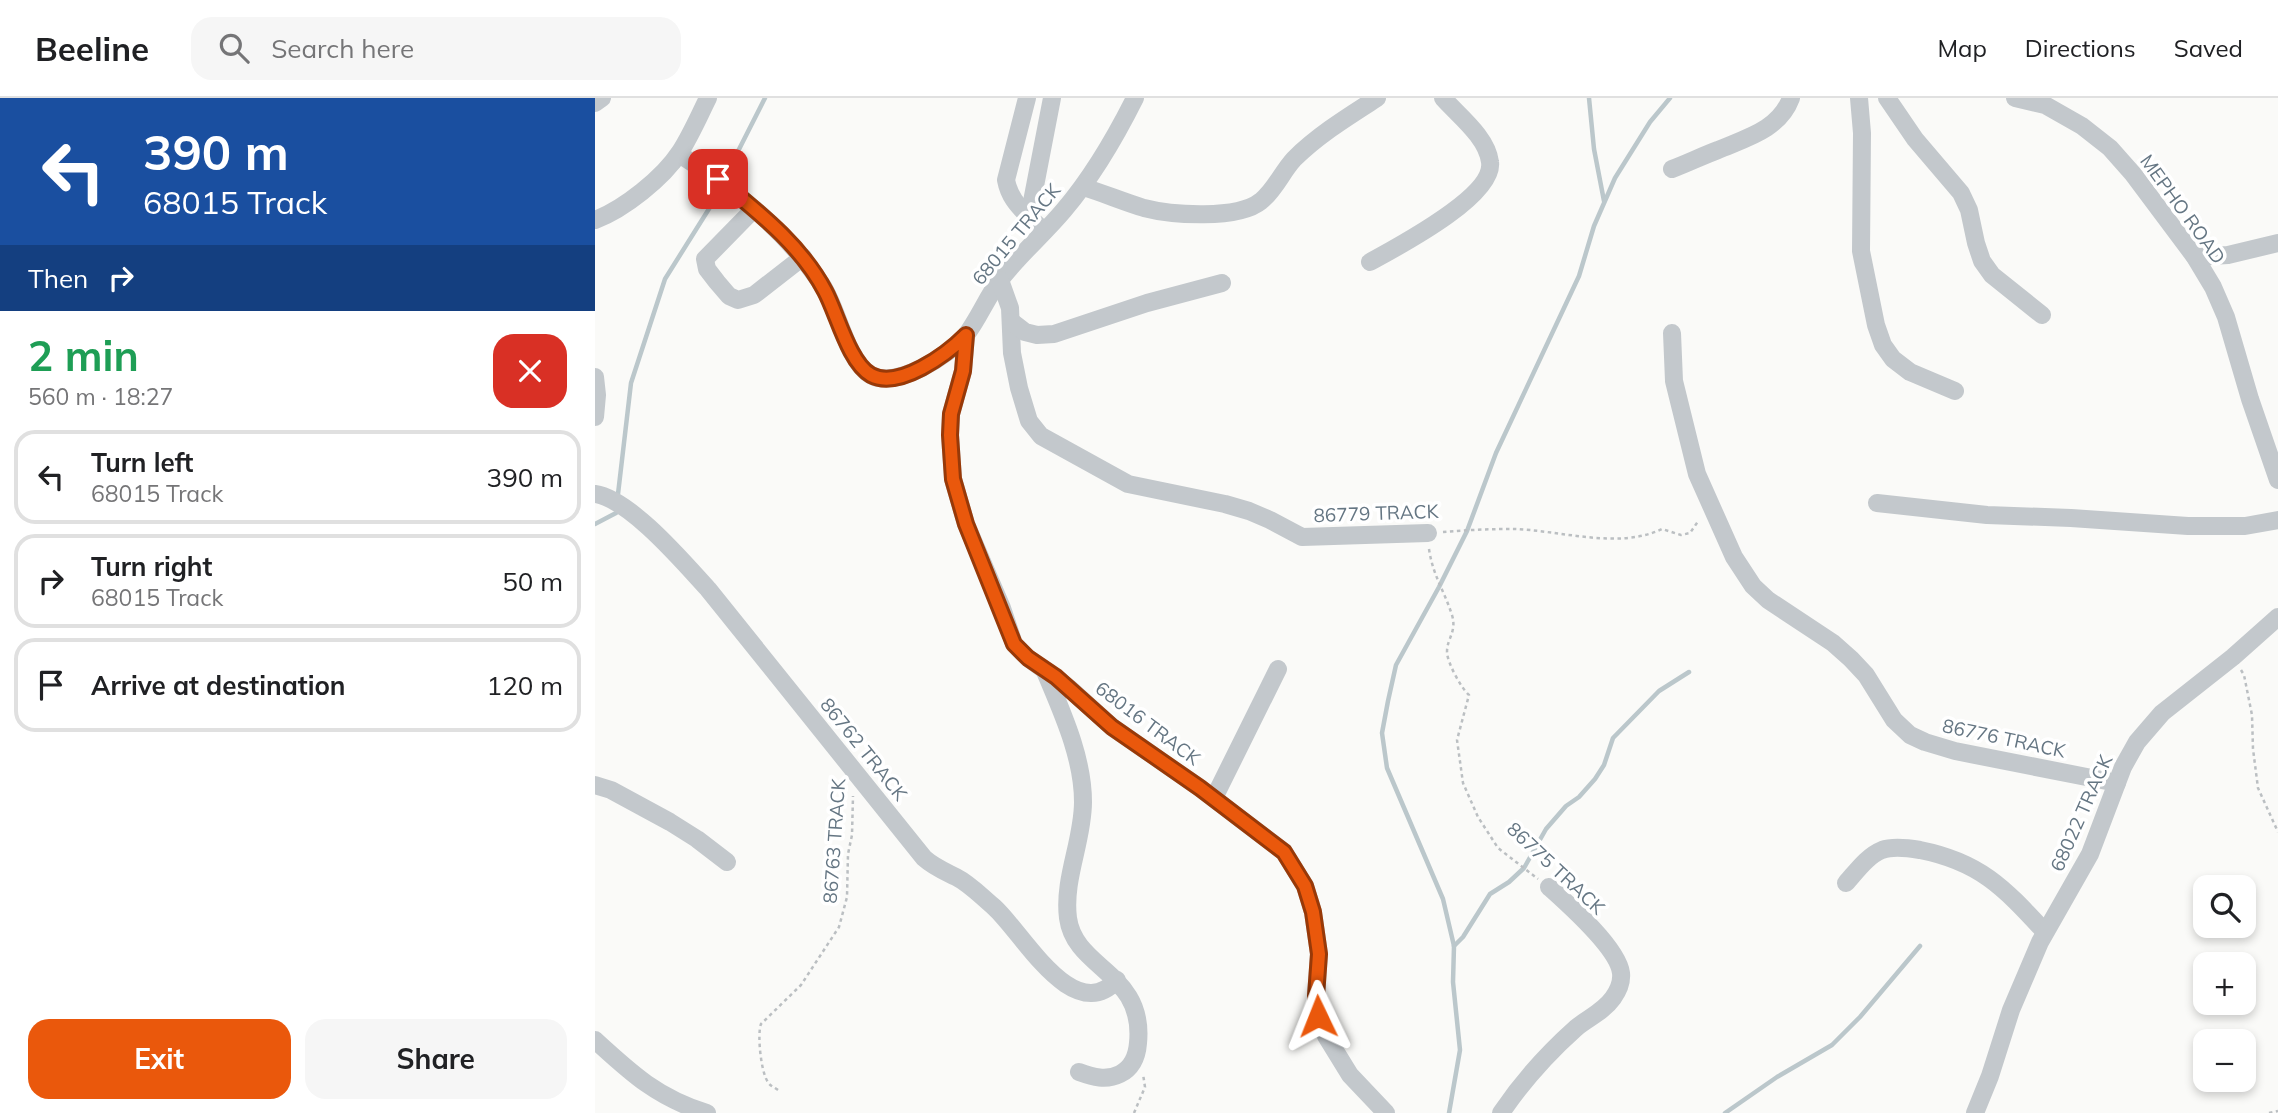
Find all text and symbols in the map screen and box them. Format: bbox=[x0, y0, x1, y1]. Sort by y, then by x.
search box bbox=[191, 17, 681, 80]
text: Beeline bbox=[35, 28, 149, 69]
icon: search bbox=[215, 29, 253, 67]
text: Search here bbox=[271, 32, 414, 65]
text: Map bbox=[1937, 33, 1987, 63]
text: Directions bbox=[2025, 33, 2136, 63]
text: Saved bbox=[2174, 33, 2243, 63]
text: 390 m bbox=[143, 121, 289, 182]
icon: left bbox=[28, 126, 119, 217]
pin bbox=[688, 149, 748, 209]
street label: MEPHO ROAD bbox=[2135, 149, 2231, 269]
icon: arrive bbox=[699, 160, 737, 198]
street label: 68015 TRACK bbox=[967, 178, 1066, 290]
text: 68015 Track bbox=[143, 182, 327, 222]
icon: right bbox=[102, 259, 140, 297]
text: Then bbox=[28, 262, 88, 295]
text: 2 min bbox=[28, 329, 139, 382]
button: close bbox=[493, 334, 567, 408]
text: 560 m · 18:27 bbox=[28, 382, 173, 411]
text: Turn left bbox=[91, 446, 193, 479]
icon: left bbox=[32, 458, 70, 496]
text: 390 m bbox=[487, 461, 563, 494]
text: 68015 Track bbox=[91, 479, 223, 508]
street label: 86779 TRACK bbox=[1313, 499, 1440, 527]
text: Turn right bbox=[91, 550, 212, 583]
icon: right bbox=[32, 562, 70, 600]
text: 50 m bbox=[502, 565, 563, 598]
text: 68015 Track bbox=[91, 583, 223, 612]
icon: arrive bbox=[32, 666, 70, 704]
text: Arrive at destination bbox=[91, 669, 346, 702]
text: 120 m bbox=[487, 669, 563, 702]
street label: 68016 TRACK bbox=[1091, 676, 1206, 771]
street label: 86762 TRACK bbox=[815, 693, 913, 806]
street label: 86776 TRACK bbox=[1940, 713, 2069, 763]
street label: 68022 TRACK bbox=[2045, 750, 2118, 875]
street label: 86763 TRACK bbox=[818, 777, 850, 904]
street label: 86775 TRACK bbox=[1502, 817, 1611, 920]
map controls bbox=[2193, 875, 2256, 1092]
button: search bbox=[2193, 875, 2256, 938]
button: + bbox=[2193, 952, 2256, 1015]
position arrow bbox=[1281, 979, 1355, 1053]
button: Exit bbox=[28, 1019, 291, 1099]
button: Share bbox=[305, 1019, 567, 1099]
button: − bbox=[2193, 1029, 2256, 1092]

